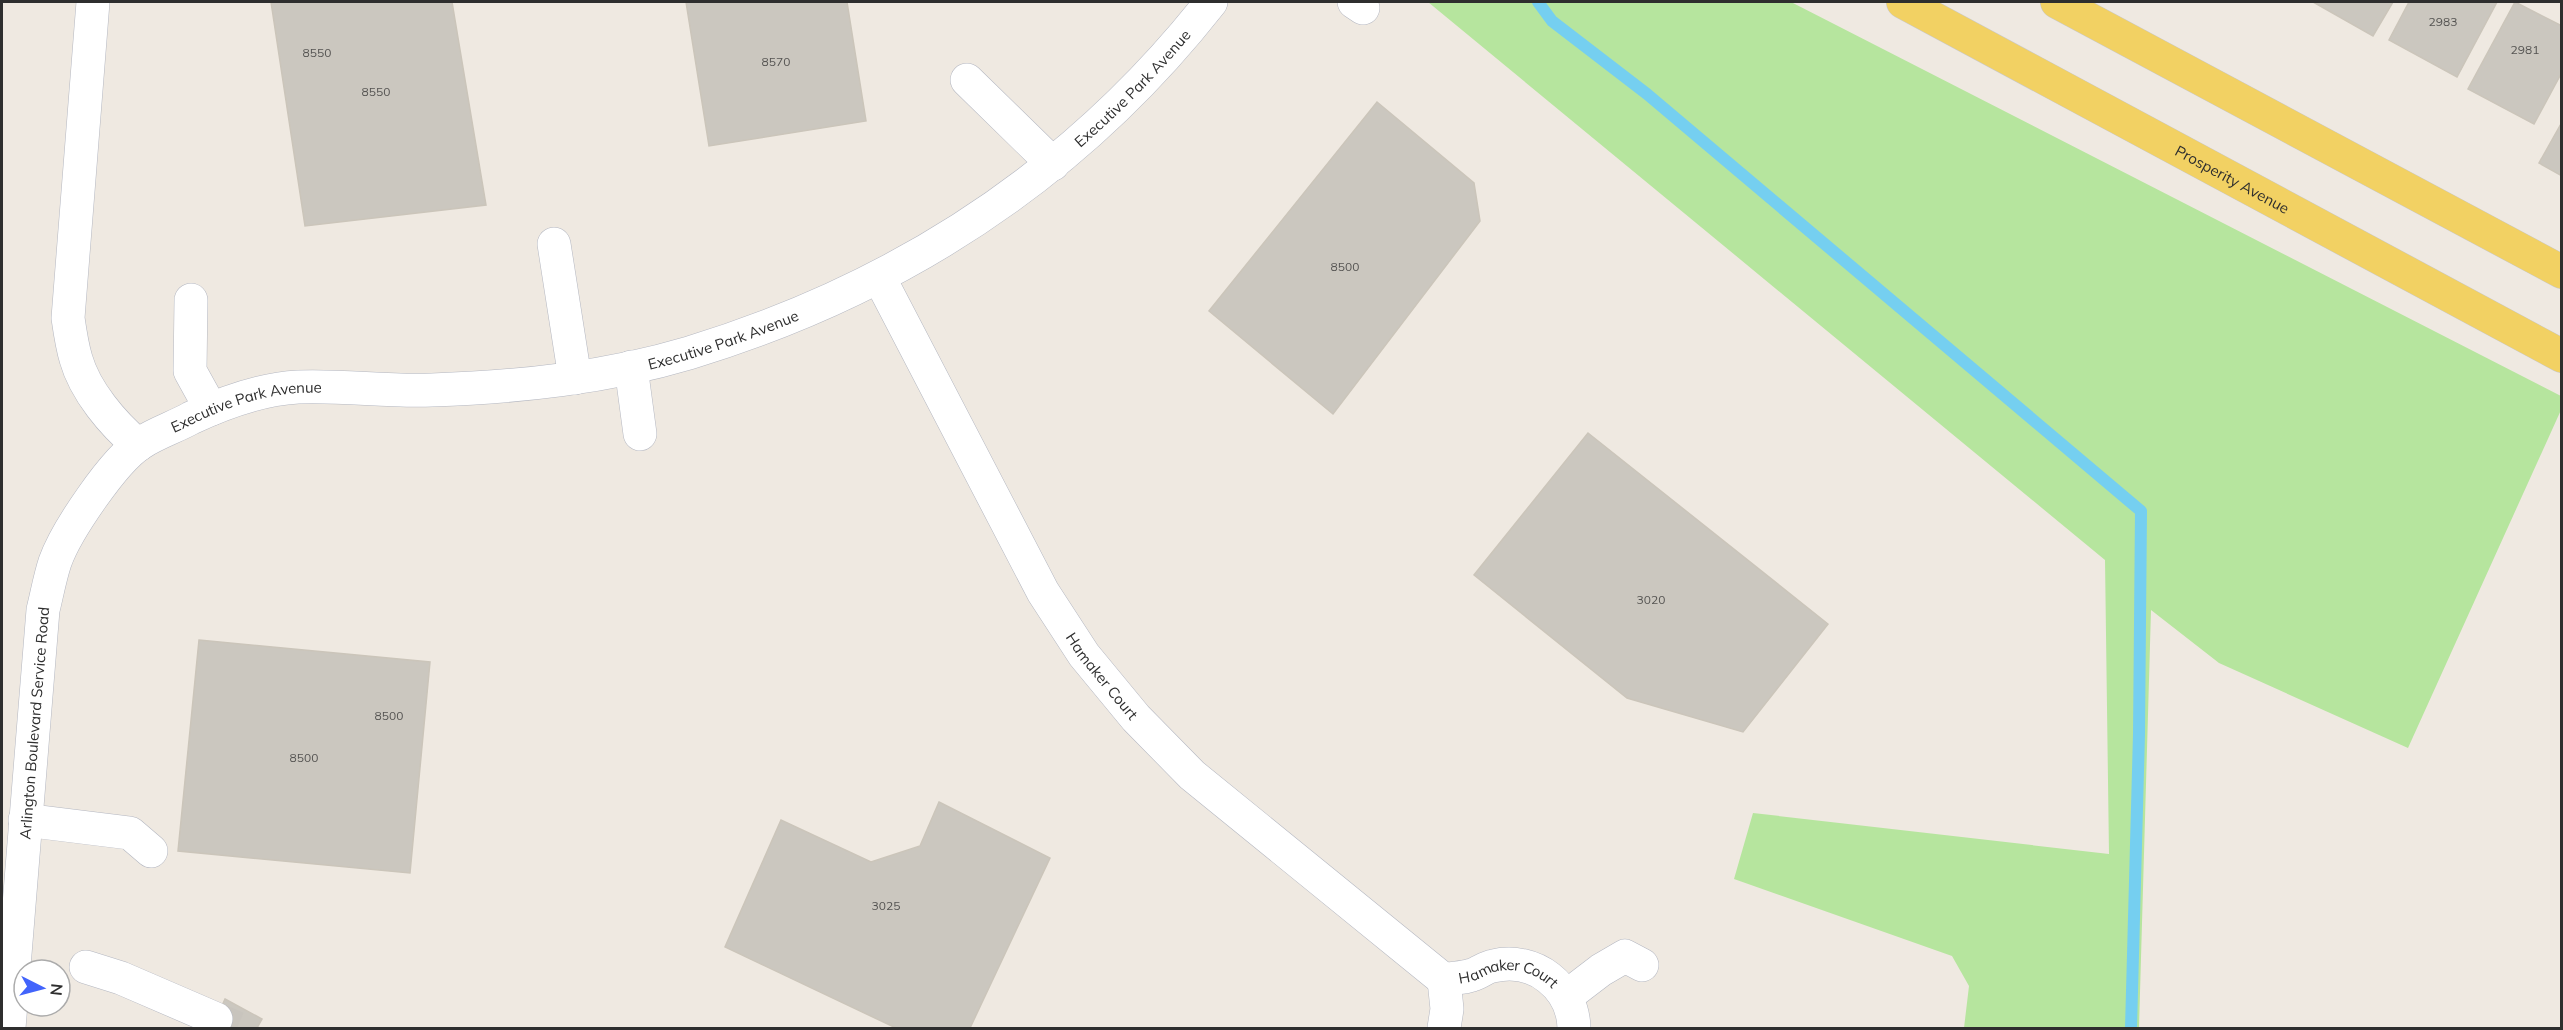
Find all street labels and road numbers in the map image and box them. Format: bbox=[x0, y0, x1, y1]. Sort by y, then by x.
street label: Executive Park Avenue bbox=[1070, 25, 1194, 151]
street label: Prosperity Avenue bbox=[2172, 141, 2293, 217]
street label: Executive Park Avenue bbox=[646, 305, 801, 373]
street label: Executive Park Avenue bbox=[168, 377, 322, 436]
street label: Arlington Boulevard Service Road bbox=[15, 606, 53, 840]
street label: Hamaker Court bbox=[1062, 629, 1143, 723]
street label: Hamaker Court bbox=[1457, 955, 1563, 991]

